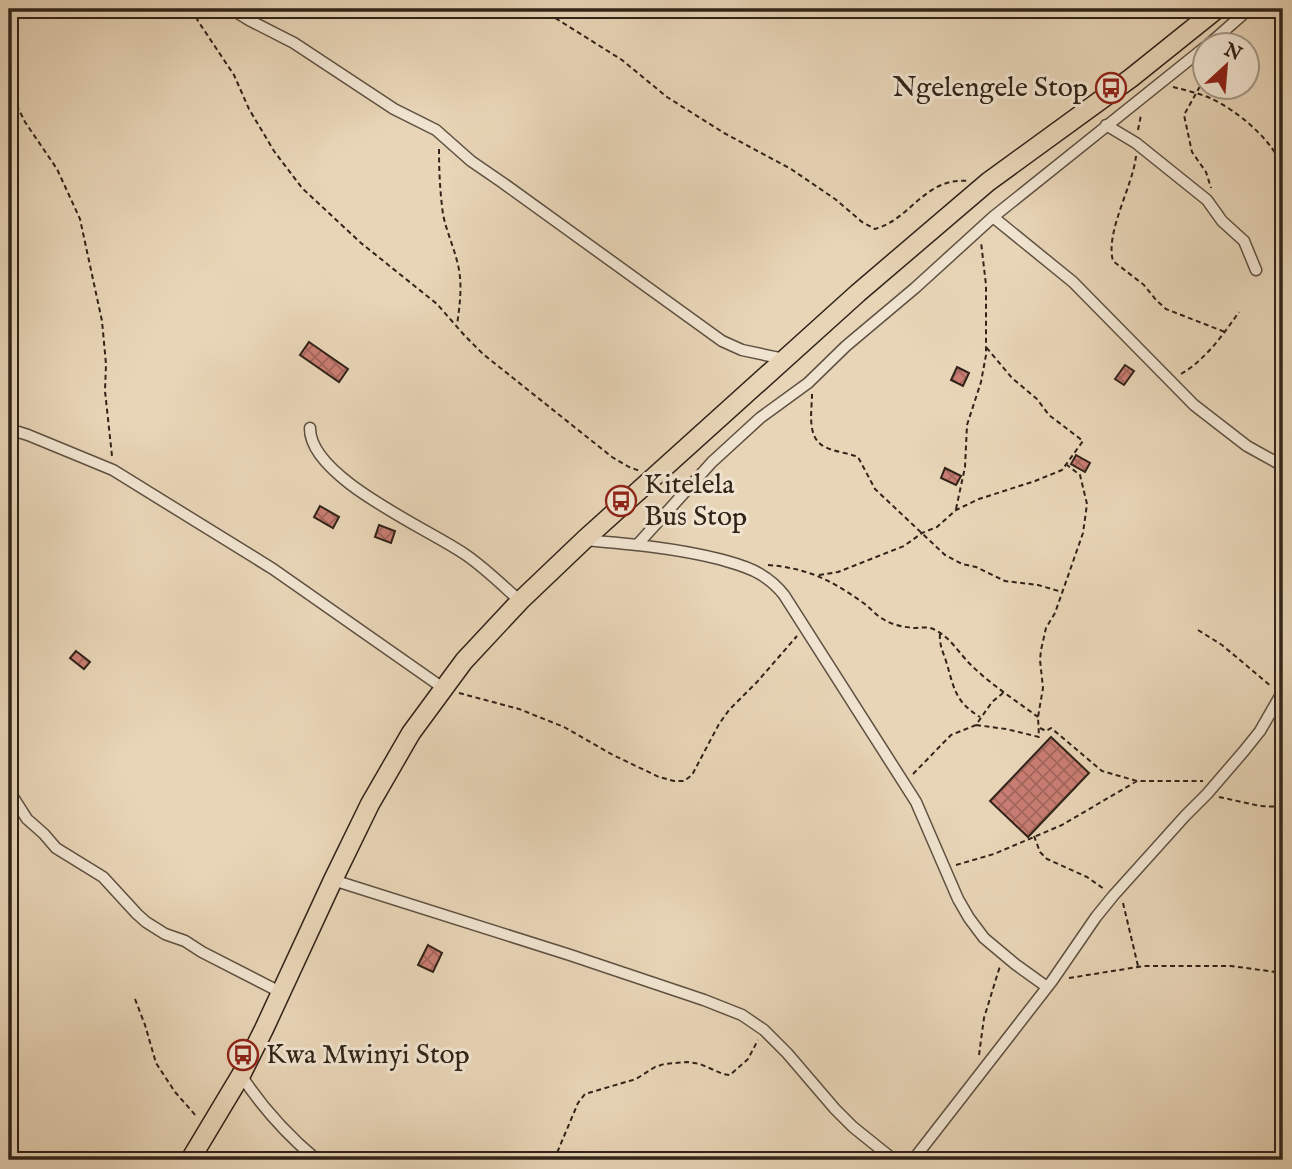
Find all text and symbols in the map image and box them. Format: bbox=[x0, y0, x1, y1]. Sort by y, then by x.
north arrow bbox=[1190, 32, 1260, 102]
text: N bbox=[1219, 38, 1246, 67]
place label: Ngelengele Stop bbox=[892, 71, 1088, 106]
bus stop icon: Ngelengele Stop bbox=[1094, 71, 1128, 105]
place label: Kitelela Bus Stop bbox=[644, 468, 747, 535]
bus stop icon: Kitelela Bus Stop bbox=[604, 484, 638, 518]
bus stop icon: Kwa Mwinyi Stop bbox=[226, 1038, 260, 1072]
place label: Kwa Mwinyi Stop bbox=[266, 1038, 470, 1073]

